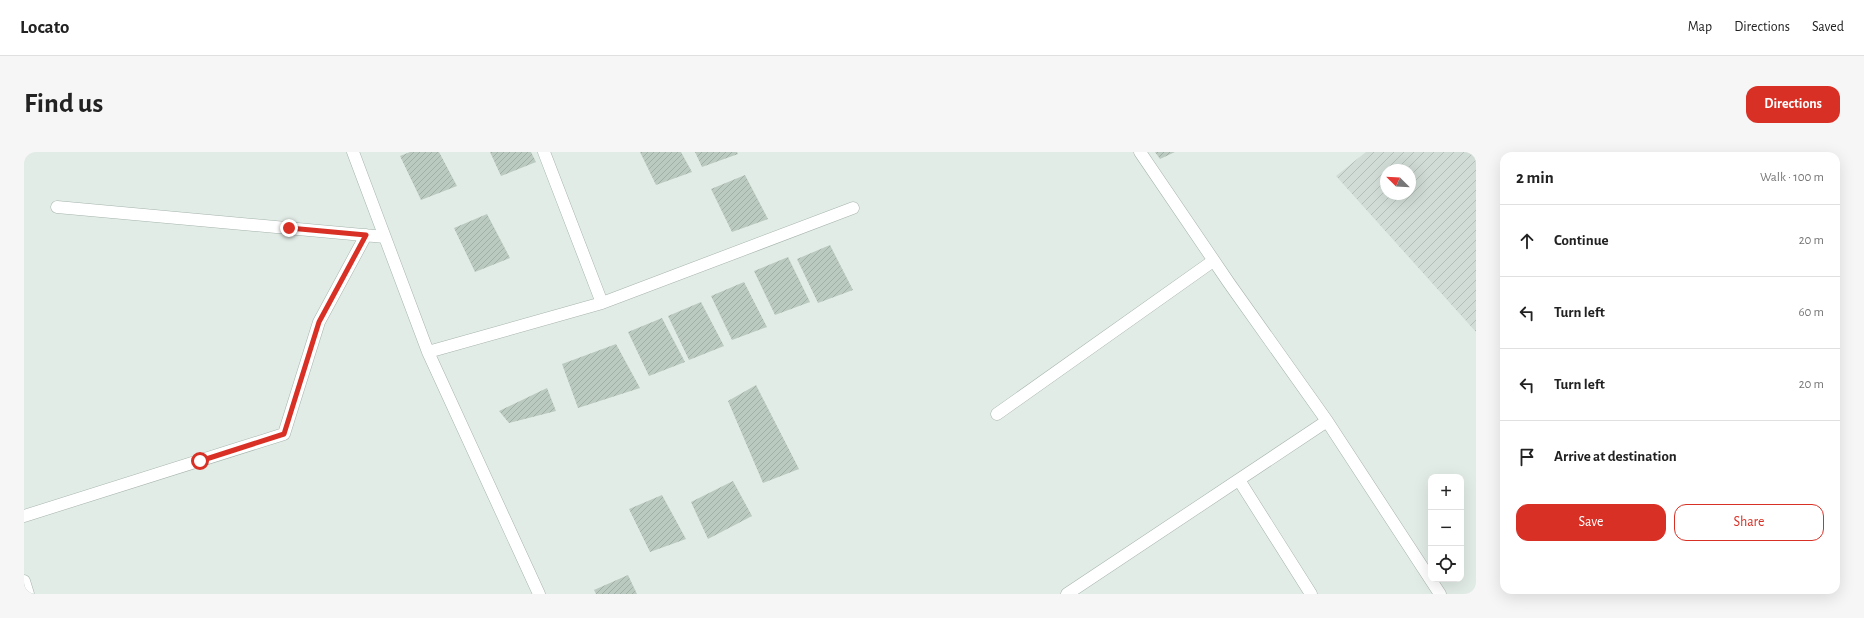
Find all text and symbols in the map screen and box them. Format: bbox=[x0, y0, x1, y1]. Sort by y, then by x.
text: Locato bbox=[20, 18, 69, 37]
text: Map bbox=[1688, 20, 1712, 34]
text: Directions bbox=[1734, 20, 1790, 34]
text: Saved bbox=[1812, 20, 1844, 34]
button: Directions bbox=[1746, 86, 1840, 123]
text: Find us bbox=[24, 90, 103, 118]
north arrow bbox=[1380, 164, 1416, 200]
text: 2 min bbox=[1516, 169, 1554, 186]
text: Walk · 100 m bbox=[1760, 171, 1824, 184]
route end bbox=[280, 219, 298, 237]
icon: ahead bbox=[1516, 230, 1538, 252]
text: Continue bbox=[1554, 233, 1609, 248]
text: 20 m bbox=[1799, 234, 1824, 247]
icon: left bbox=[1516, 302, 1538, 324]
text: Turn left bbox=[1554, 305, 1605, 320]
text: 60 m bbox=[1798, 306, 1824, 319]
icon: left bbox=[1516, 374, 1538, 396]
text: Turn left bbox=[1554, 377, 1605, 392]
text: 20 m bbox=[1799, 378, 1824, 391]
icon: arrive bbox=[1516, 446, 1538, 468]
text: Arrive at destination bbox=[1554, 449, 1677, 464]
route start bbox=[191, 452, 209, 470]
map controls bbox=[1428, 474, 1464, 582]
button: + bbox=[1428, 474, 1464, 510]
button: Save bbox=[1516, 504, 1666, 541]
button: Share bbox=[1674, 504, 1824, 541]
button: − bbox=[1428, 510, 1464, 546]
button: locate bbox=[1428, 546, 1464, 582]

